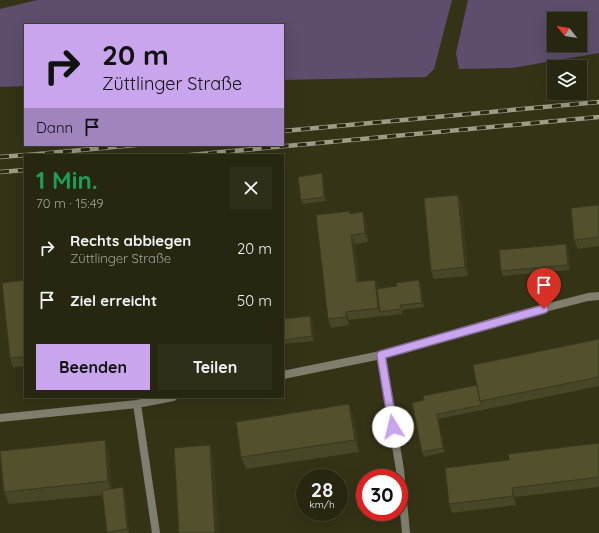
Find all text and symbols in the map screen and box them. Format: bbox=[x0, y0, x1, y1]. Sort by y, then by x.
north arrow bbox=[547, 12, 587, 52]
map controls bbox=[547, 12, 587, 100]
text: 20 m bbox=[102, 37, 169, 72]
icon: right bbox=[36, 40, 88, 92]
button: layers bbox=[547, 60, 587, 100]
text: Züttlinger Straße bbox=[102, 72, 242, 95]
icon: arrive bbox=[81, 116, 103, 138]
text: Dann bbox=[36, 118, 73, 137]
text: 1 Min. bbox=[36, 165, 98, 195]
button: close bbox=[230, 167, 272, 209]
text: 70 m · 15:49 bbox=[36, 195, 104, 211]
text: Rechts abbiegen bbox=[70, 231, 191, 250]
icon: right bbox=[36, 237, 58, 259]
text: 20 m bbox=[237, 239, 272, 258]
text: Züttlinger Straße bbox=[70, 250, 171, 266]
pin bbox=[527, 268, 561, 309]
icon: arrive bbox=[533, 274, 555, 296]
icon: arrive bbox=[36, 289, 58, 311]
text: Ziel erreicht bbox=[70, 291, 157, 310]
text: 50 m bbox=[237, 291, 272, 310]
button: Beenden bbox=[36, 344, 150, 390]
button: Teilen bbox=[158, 344, 272, 390]
position arrow bbox=[372, 406, 414, 448]
speed limit sign: 30 bbox=[356, 469, 408, 521]
text: 28 bbox=[311, 477, 333, 502]
text: km/h bbox=[309, 498, 335, 511]

